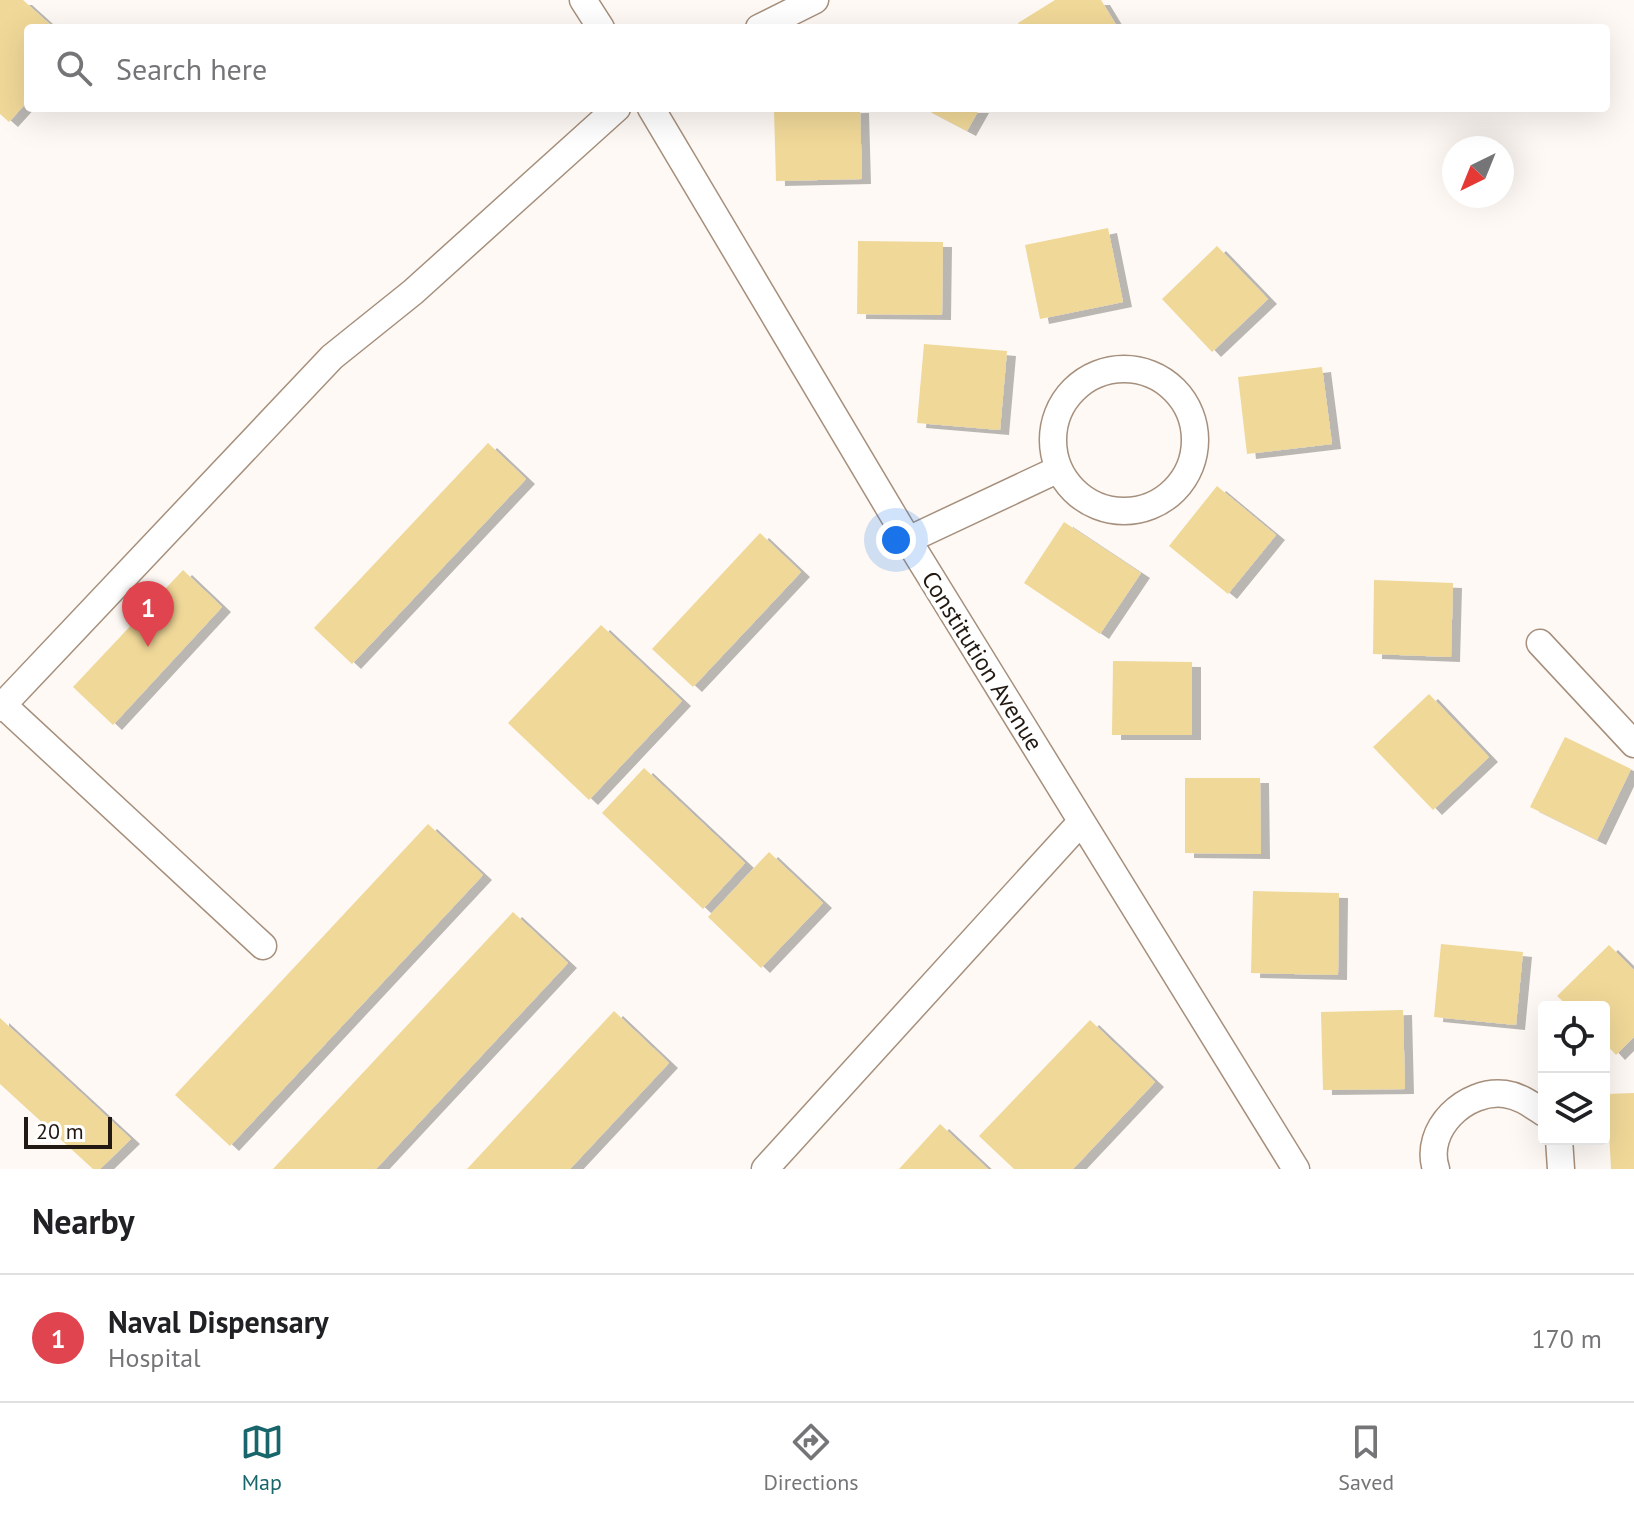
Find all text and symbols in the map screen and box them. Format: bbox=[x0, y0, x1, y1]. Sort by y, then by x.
search box bbox=[24, 24, 1610, 112]
icon: search bbox=[52, 46, 96, 90]
text: Search here bbox=[116, 49, 267, 88]
north arrow bbox=[1442, 136, 1514, 208]
your location bbox=[876, 520, 916, 560]
street label: Constitution Avenue bbox=[915, 565, 1050, 756]
pin: 1 bbox=[122, 581, 174, 647]
map controls bbox=[1538, 1001, 1610, 1145]
button: locate bbox=[1538, 1001, 1610, 1073]
button: layers bbox=[1538, 1073, 1610, 1145]
scale bar bbox=[24, 1113, 112, 1149]
text: 20 m bbox=[36, 1117, 84, 1145]
text: Nearby bbox=[32, 1199, 134, 1243]
text: Naval Dispensary bbox=[108, 1302, 329, 1341]
text: 1 bbox=[51, 1322, 65, 1355]
text: 170 m bbox=[1531, 1322, 1602, 1355]
text: Hospital bbox=[108, 1341, 201, 1374]
tab: Map bbox=[240, 1420, 284, 1496]
tab: Directions bbox=[763, 1420, 859, 1496]
tab: Saved bbox=[1338, 1420, 1394, 1496]

